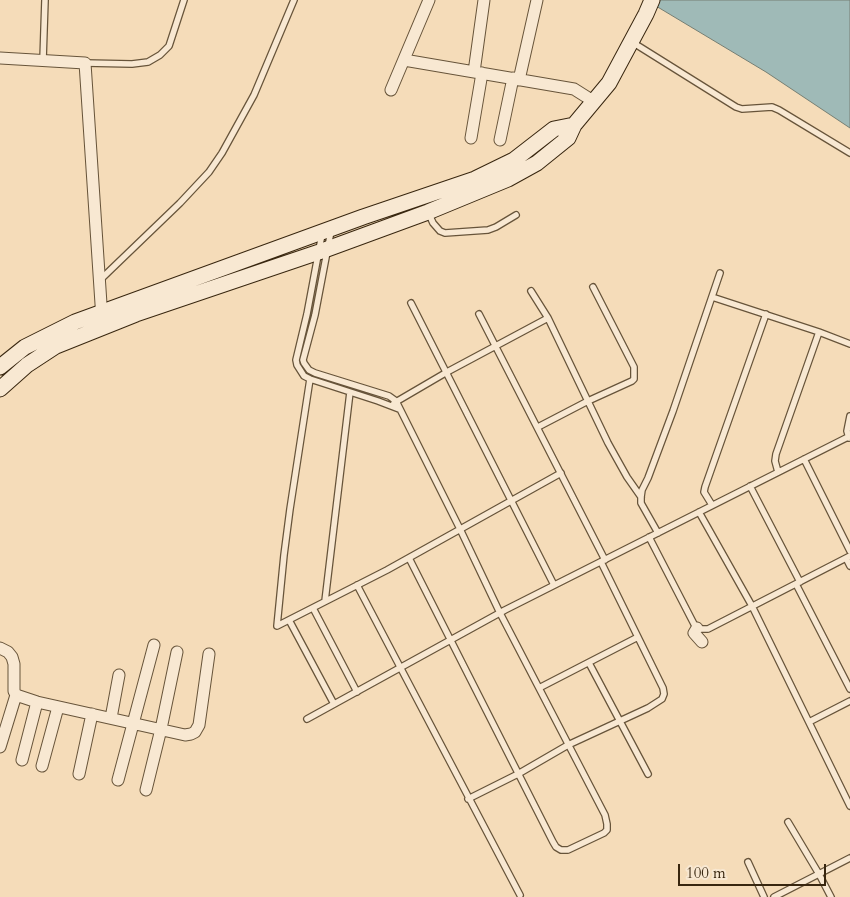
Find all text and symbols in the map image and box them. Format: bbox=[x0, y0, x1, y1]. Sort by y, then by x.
scale bar bbox=[680, 854, 828, 886]
text: 100 m bbox=[686, 863, 726, 883]

